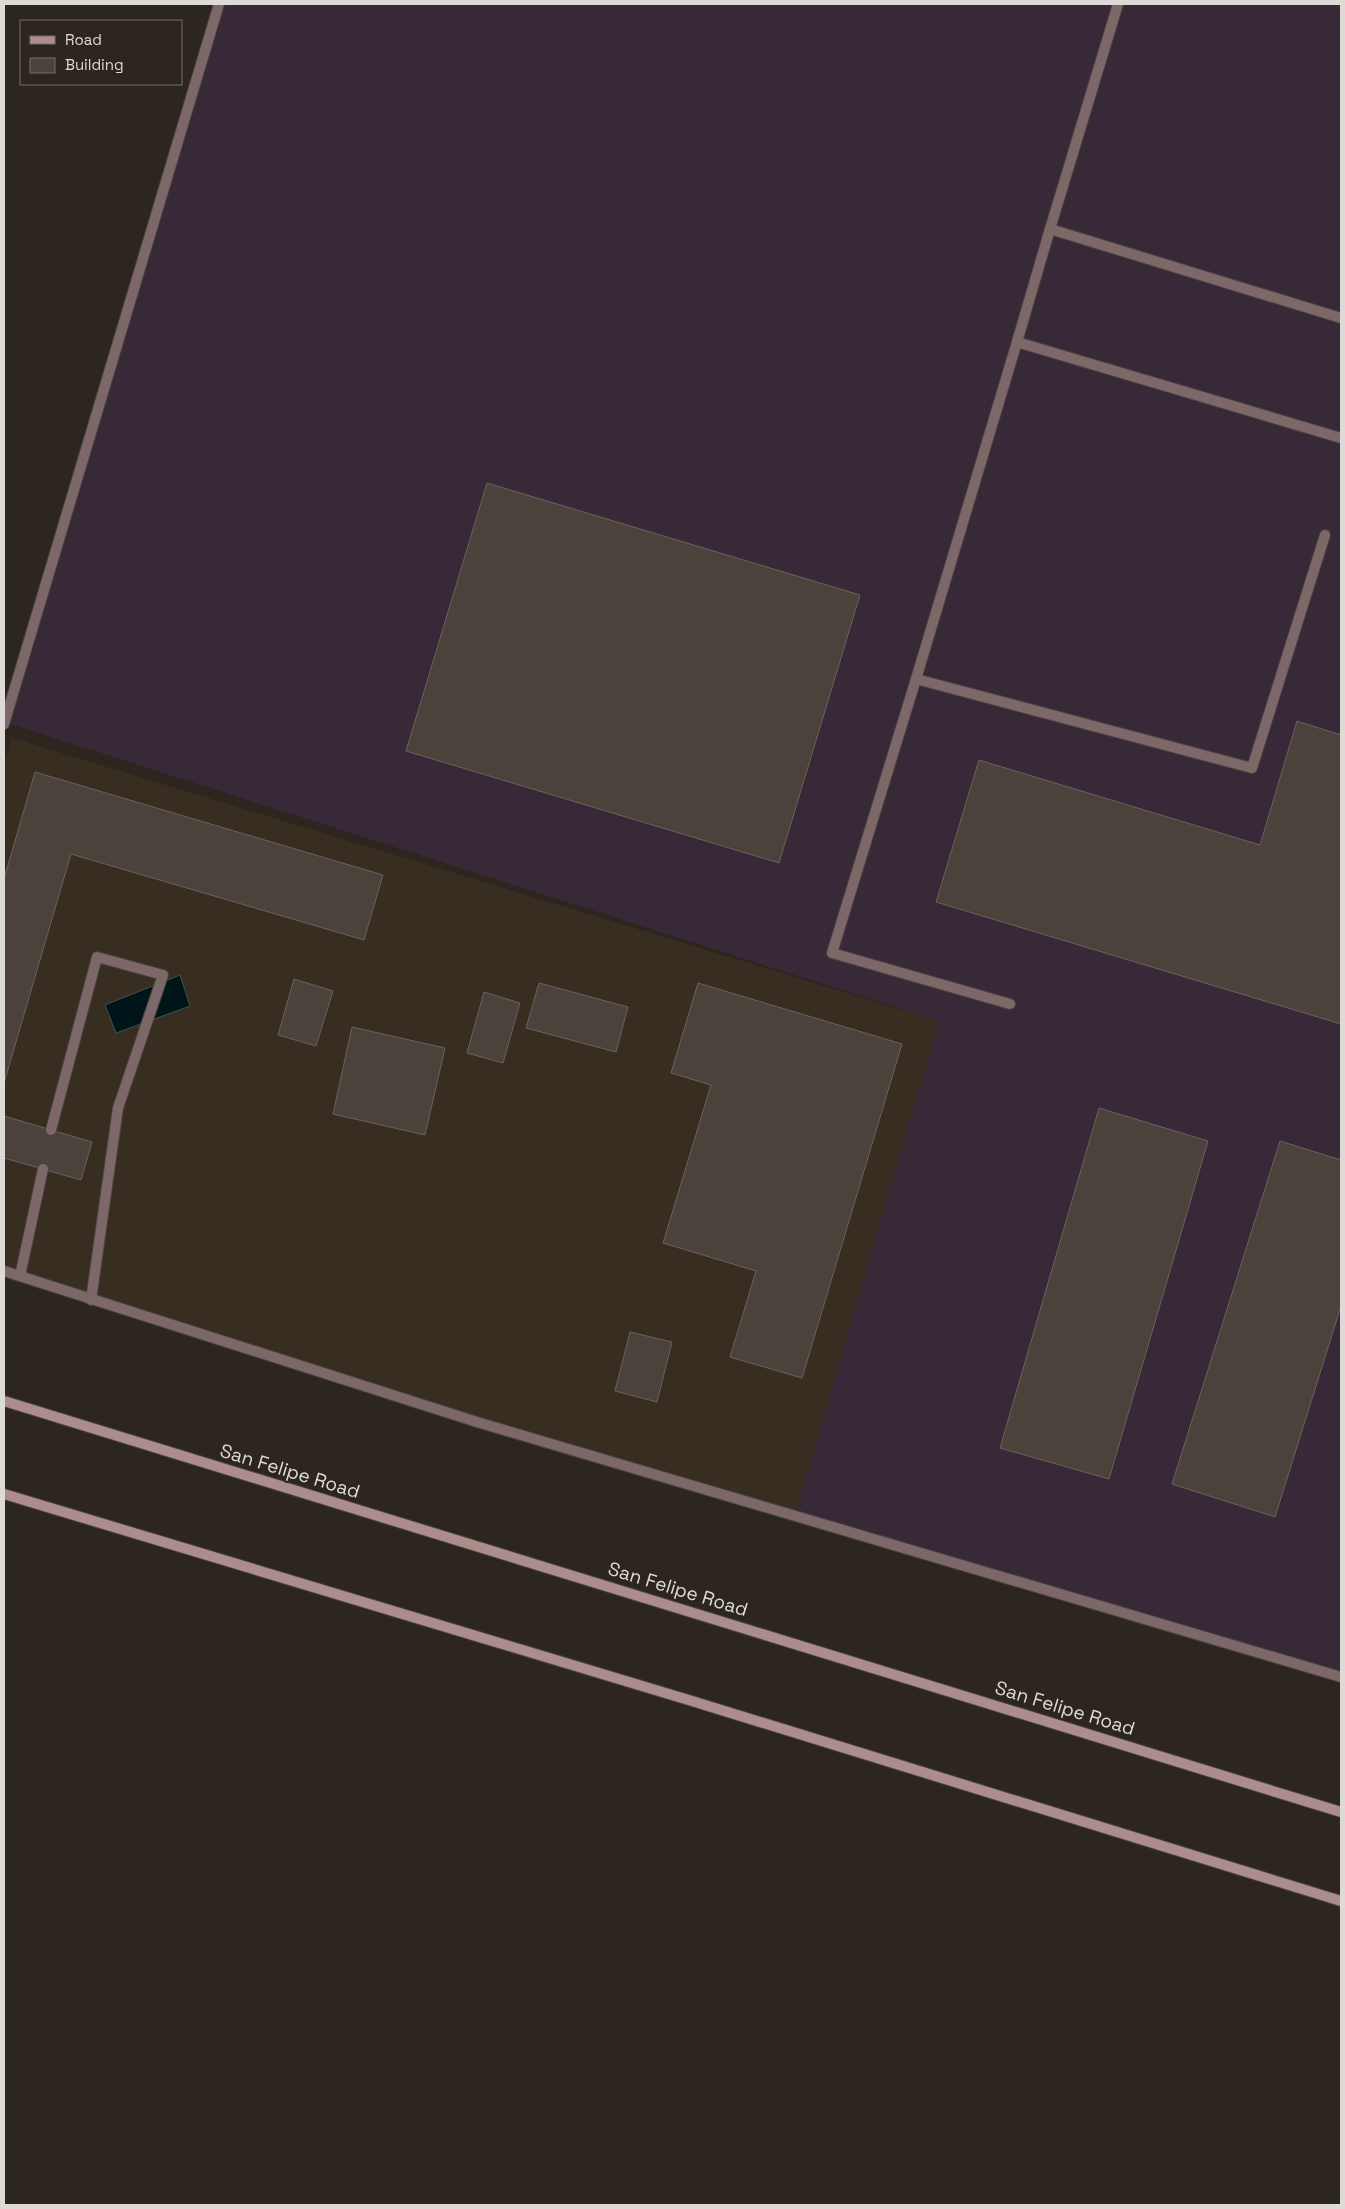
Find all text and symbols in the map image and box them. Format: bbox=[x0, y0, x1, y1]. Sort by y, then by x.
legend bbox=[20, 20, 182, 85]
text: Road bbox=[65, 30, 102, 49]
text: Building bbox=[65, 55, 124, 74]
street label: San Felipe Road bbox=[217, 1438, 363, 1504]
street label: San Felipe Road bbox=[605, 1556, 751, 1622]
street label: San Felipe Road bbox=[992, 1675, 1138, 1741]

